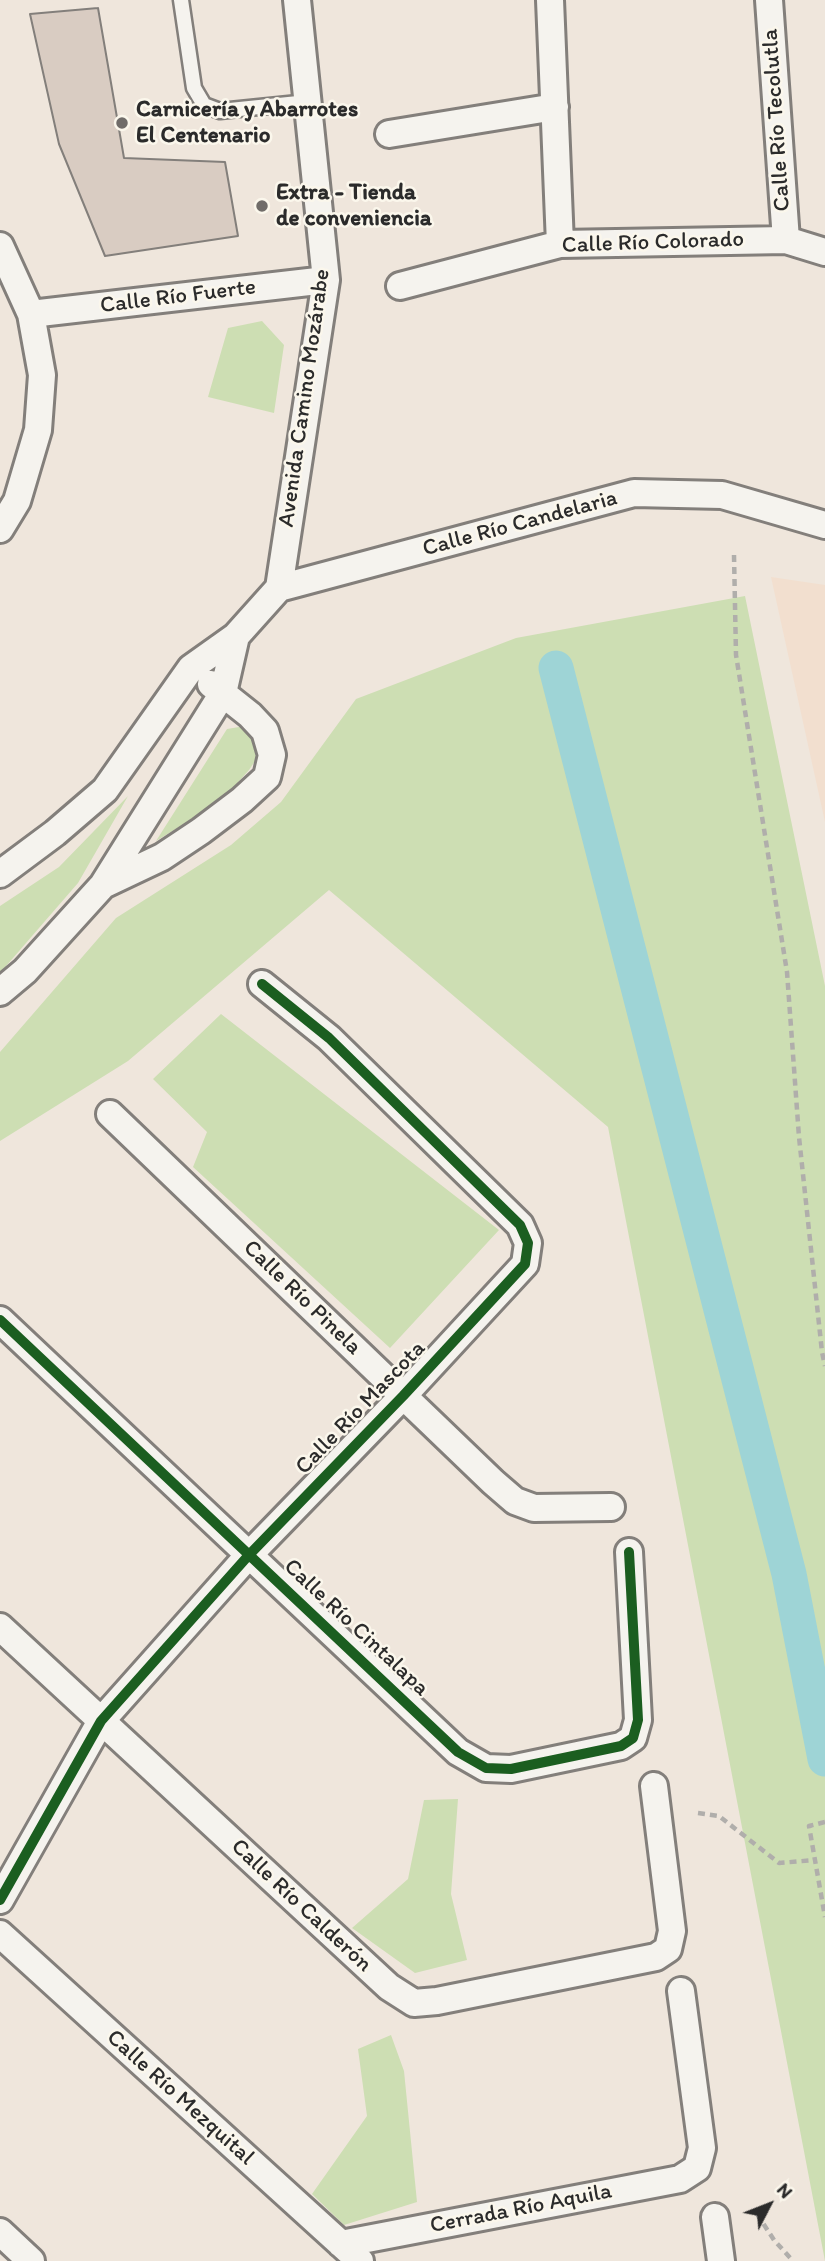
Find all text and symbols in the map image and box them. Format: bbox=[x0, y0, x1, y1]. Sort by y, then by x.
street label: Calle Río Tecolutla bbox=[757, 28, 797, 212]
place label: Carnicería y Abarrotes El Centenario bbox=[136, 96, 358, 150]
marker: Carnicería y Abarrotes El Centenario bbox=[114, 115, 130, 131]
place label: Extra - Tienda de conveniencia bbox=[276, 179, 432, 233]
marker: Extra - Tienda de conveniencia bbox=[254, 198, 270, 214]
street label: Calle Río Colorado bbox=[561, 226, 745, 260]
street label: Avenida Camino Mozárabe bbox=[273, 267, 337, 529]
street label: Calle Río Fuerte bbox=[99, 274, 257, 320]
street label: Calle Río Candelaria bbox=[420, 485, 620, 563]
street label: Calle Río Pinela bbox=[237, 1235, 367, 1361]
street label: Calle Río Mascota bbox=[290, 1335, 432, 1481]
street label: Calle Río Cintalapa bbox=[278, 1554, 434, 1702]
street label: Calle Río Calderón bbox=[225, 1833, 377, 1979]
street label: Calle Río Mezquital bbox=[100, 2024, 260, 2172]
north arrow bbox=[734, 2170, 804, 2240]
street label: Cerrada Río Aquila bbox=[428, 2178, 614, 2240]
text: N bbox=[772, 2178, 798, 2203]

